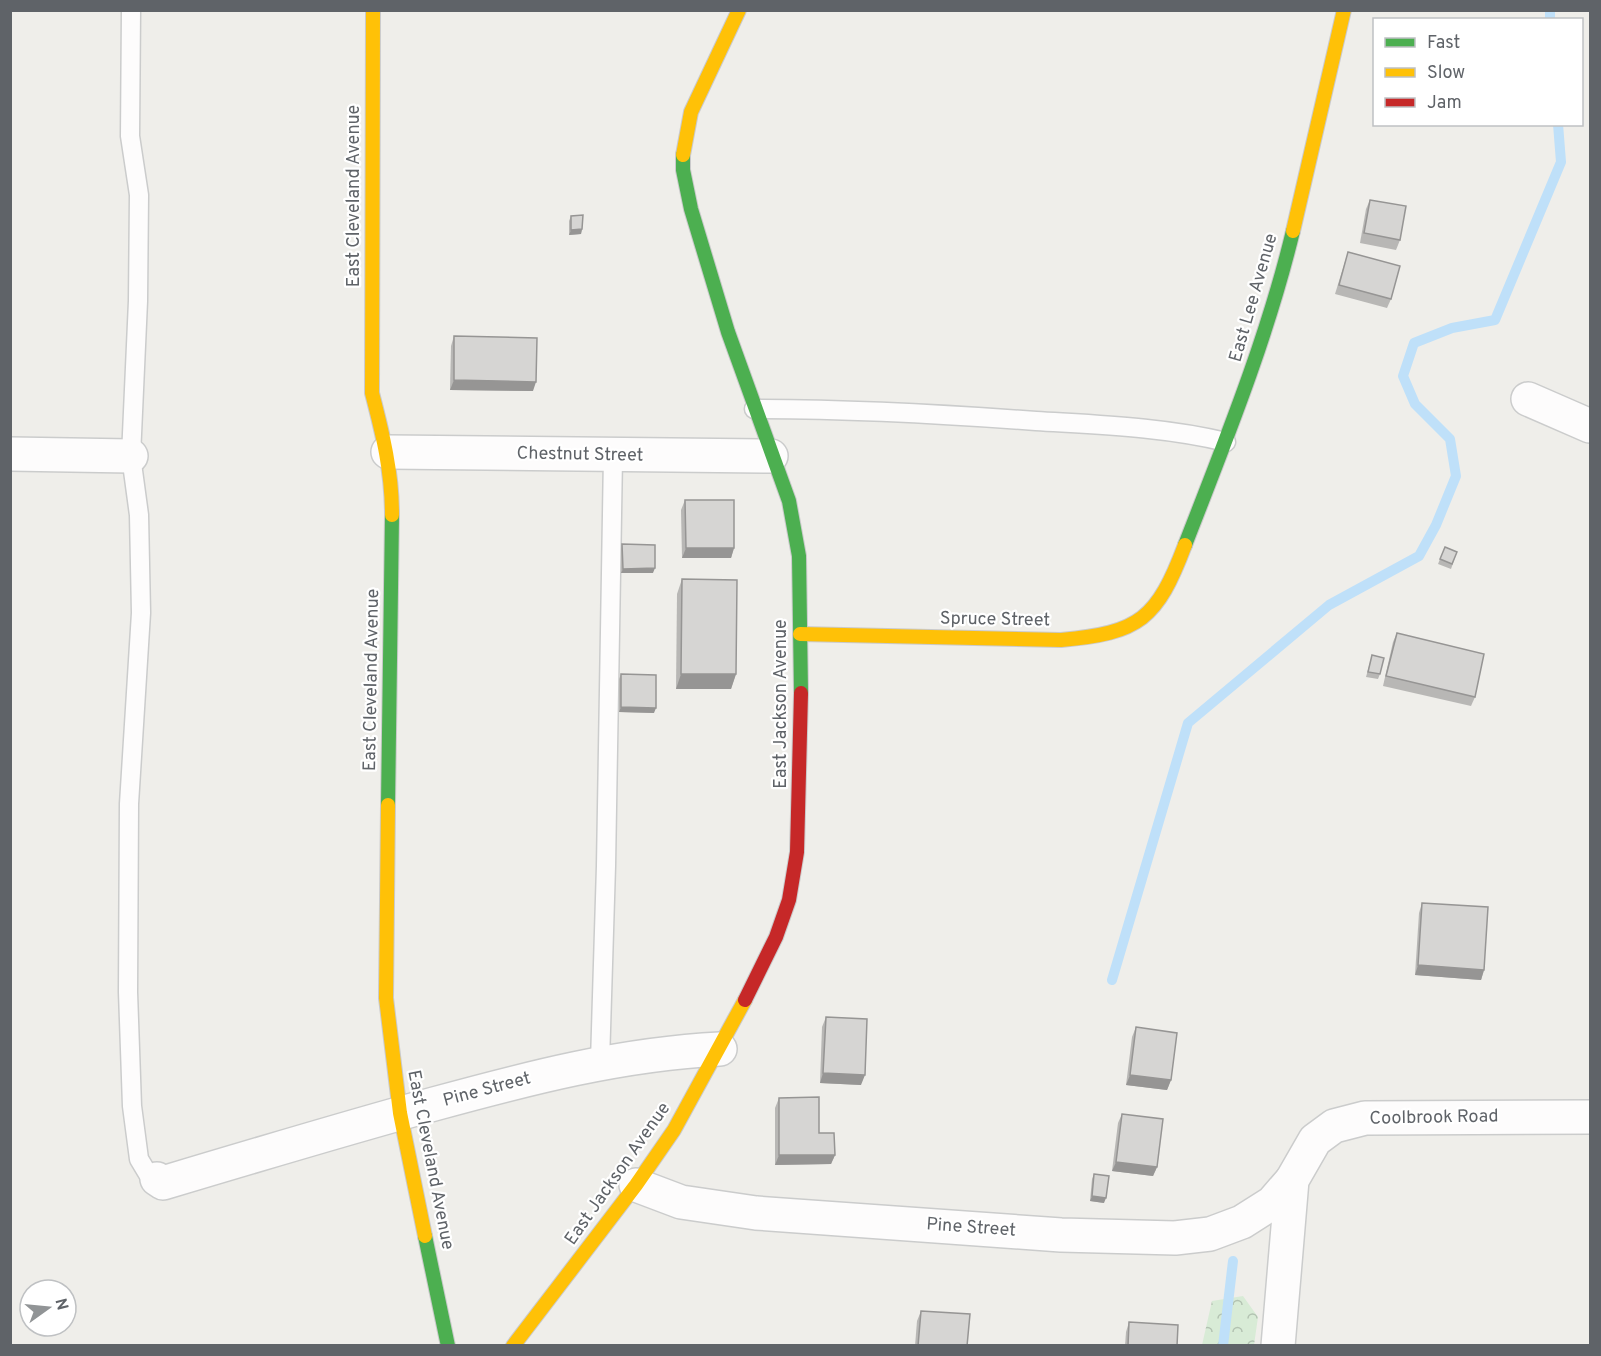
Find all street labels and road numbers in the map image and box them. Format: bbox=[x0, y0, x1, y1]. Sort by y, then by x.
street label: East Cleveland Avenue bbox=[343, 105, 366, 287]
street label: East Lee Avenue bbox=[1225, 231, 1283, 365]
street label: Chestnut Street bbox=[516, 442, 644, 468]
street label: East Cleveland Avenue bbox=[359, 589, 385, 771]
street label: Spruce Street bbox=[940, 608, 1050, 632]
street label: East Jackson Avenue bbox=[770, 619, 793, 789]
street label: Pine Street bbox=[441, 1067, 533, 1113]
street label: East Cleveland Avenue bbox=[401, 1068, 459, 1252]
street label: East Jackson Avenue bbox=[560, 1098, 676, 1250]
street label: Coolbrook Road bbox=[1369, 1105, 1499, 1131]
street label: Pine Street bbox=[925, 1213, 1017, 1243]

